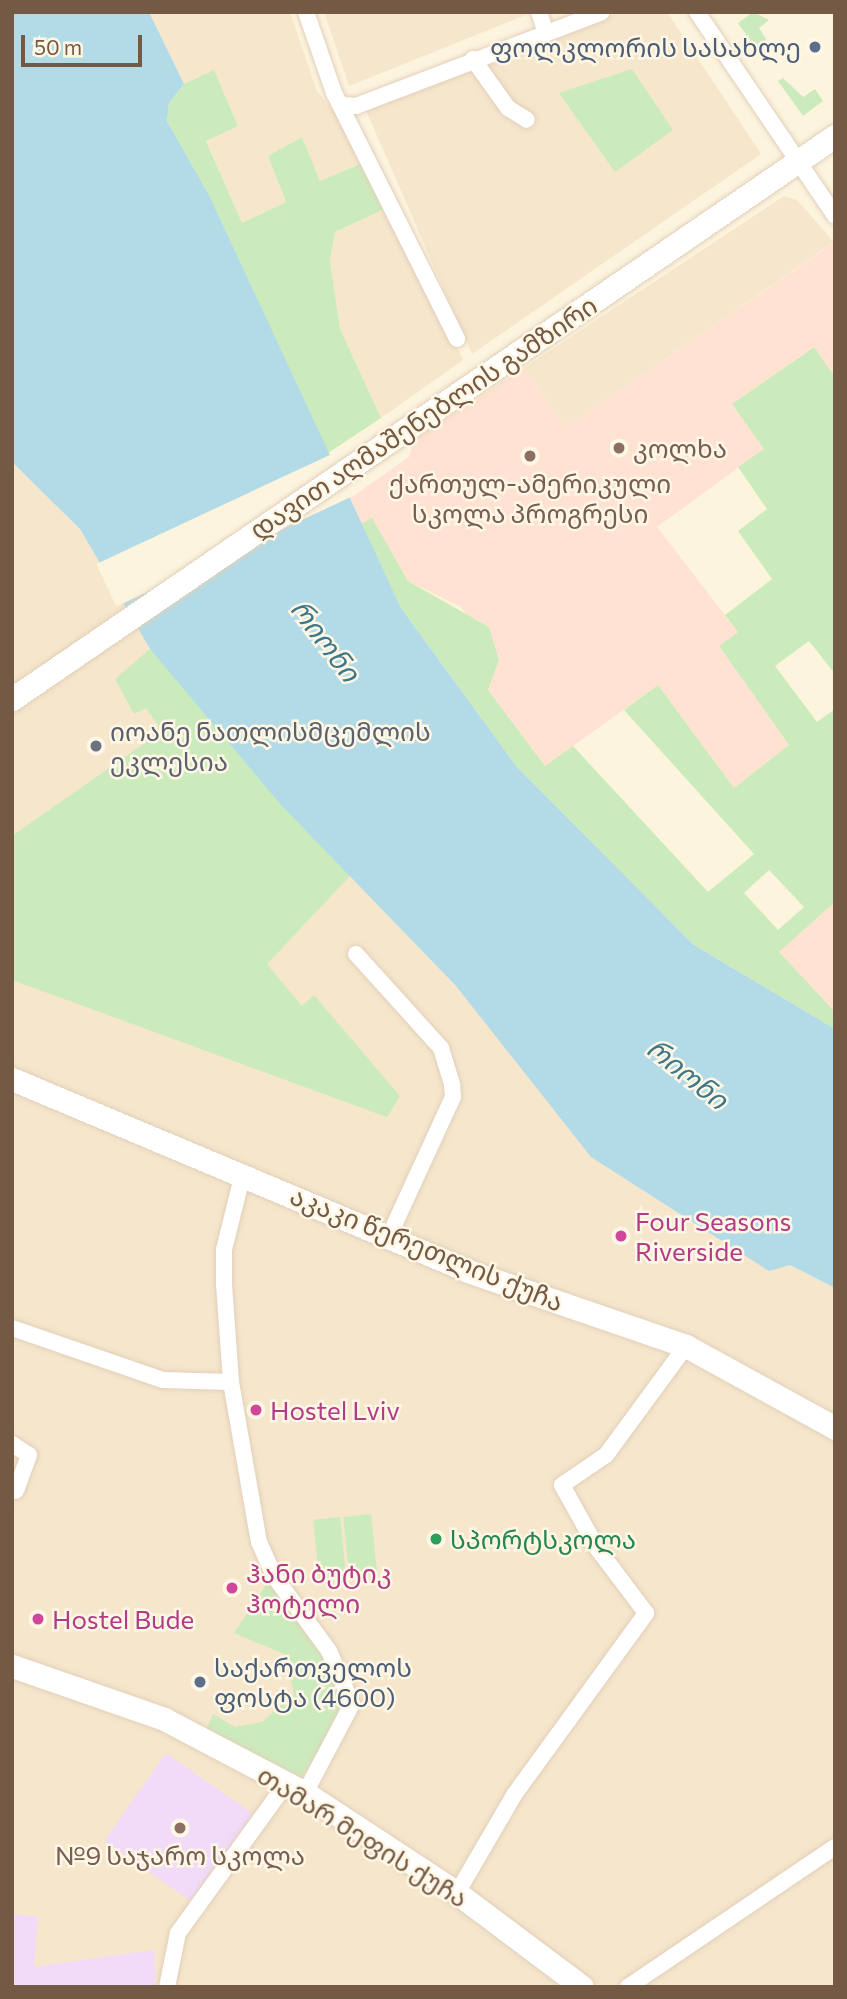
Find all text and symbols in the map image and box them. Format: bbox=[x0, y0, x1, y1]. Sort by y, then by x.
scale bar bbox=[24, 21, 145, 65]
place label: ფოლკლორის სასახლე bbox=[490, 31, 801, 63]
text: 50 m bbox=[34, 34, 82, 59]
marker: ფოლკლორის სასახლე bbox=[807, 39, 823, 55]
street label: დავით აღმაშენებლის გამზირი bbox=[244, 289, 602, 545]
place label: კოლხა bbox=[633, 432, 727, 464]
marker: კოლხა bbox=[611, 440, 627, 456]
marker: ქართულ-ამერიკული სკოლა პროგრესი bbox=[522, 448, 538, 464]
place label: ქართულ-ამერიკული სკოლა პროგრესი bbox=[389, 467, 671, 528]
water label: რიონი bbox=[284, 592, 368, 688]
place label: იოანე ნათლისმცემლის ეკლესია bbox=[110, 715, 431, 776]
marker: იოანე ნათლისმცემლის ეკლესია bbox=[88, 738, 104, 754]
water label: რიონი bbox=[641, 1030, 735, 1116]
street label: აკაკი წერეთლის ქუჩა bbox=[286, 1179, 568, 1317]
place label: Four Seasons Riverside bbox=[635, 1205, 791, 1266]
marker: Four Seasons Riverside bbox=[613, 1228, 629, 1244]
place label: Hostel Lviv bbox=[270, 1394, 400, 1426]
marker: Hostel Lviv bbox=[248, 1402, 264, 1418]
place label: სპორტსკოლა bbox=[450, 1523, 636, 1555]
marker: სპორტსკოლა bbox=[428, 1531, 444, 1547]
place label: ჰანი ბუტიკ ჰოტელი bbox=[246, 1557, 391, 1618]
marker: ჰანი ბუტიკ ჰოტელი bbox=[224, 1580, 240, 1596]
place label: Hostel Bude bbox=[52, 1603, 194, 1635]
marker: Hostel Bude bbox=[30, 1611, 46, 1627]
place label: საქართველოს ფოსტა (4600) bbox=[214, 1651, 412, 1712]
marker: საქართველოს ფოსტა (4600) bbox=[192, 1674, 208, 1690]
street label: თამარ მეფის ქუჩა bbox=[252, 1759, 474, 1913]
marker: №9 საჯარო სკოლა bbox=[172, 1820, 188, 1836]
place label: №9 საჯარო სკოლა bbox=[55, 1839, 305, 1871]

